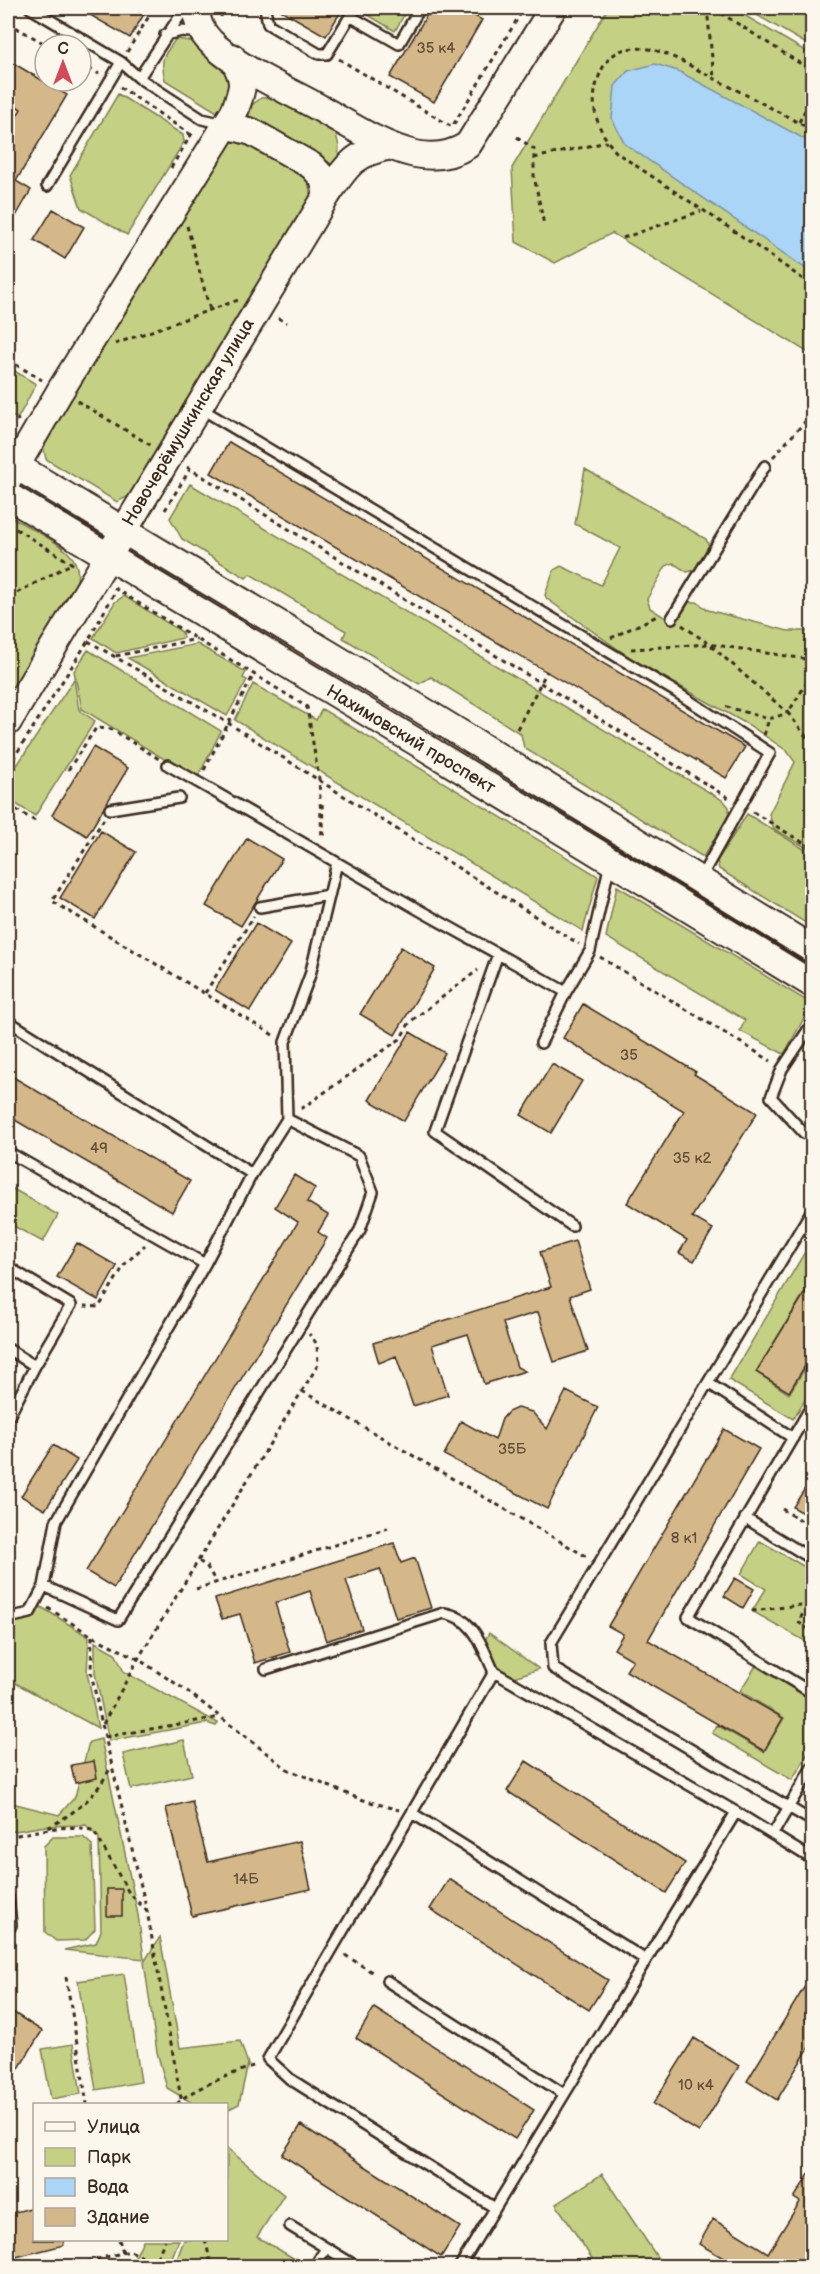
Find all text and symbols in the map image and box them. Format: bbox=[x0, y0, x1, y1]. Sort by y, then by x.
north arrow bbox=[33, 33, 93, 93]
house number: 35 к4 bbox=[416, 39, 456, 58]
text: С bbox=[57, 40, 69, 59]
street label: Новочерёмушкинская улица bbox=[118, 314, 259, 530]
street label: Нахимовский проспект bbox=[322, 681, 500, 799]
house number: 35 bbox=[620, 1046, 638, 1065]
house number: 49 bbox=[90, 1139, 108, 1158]
house number: 35 к2 bbox=[673, 1149, 711, 1168]
house number: 35Б bbox=[498, 1440, 527, 1459]
house number: 8 к1 bbox=[671, 1529, 697, 1548]
house number: 14Б bbox=[233, 1870, 259, 1889]
house number: 10 к4 bbox=[678, 2076, 714, 2095]
legend bbox=[33, 2103, 228, 2241]
text: Улица bbox=[87, 2117, 141, 2138]
text: Парк bbox=[87, 2147, 131, 2168]
text: Вода bbox=[87, 2177, 129, 2198]
text: Здание bbox=[87, 2207, 149, 2228]

